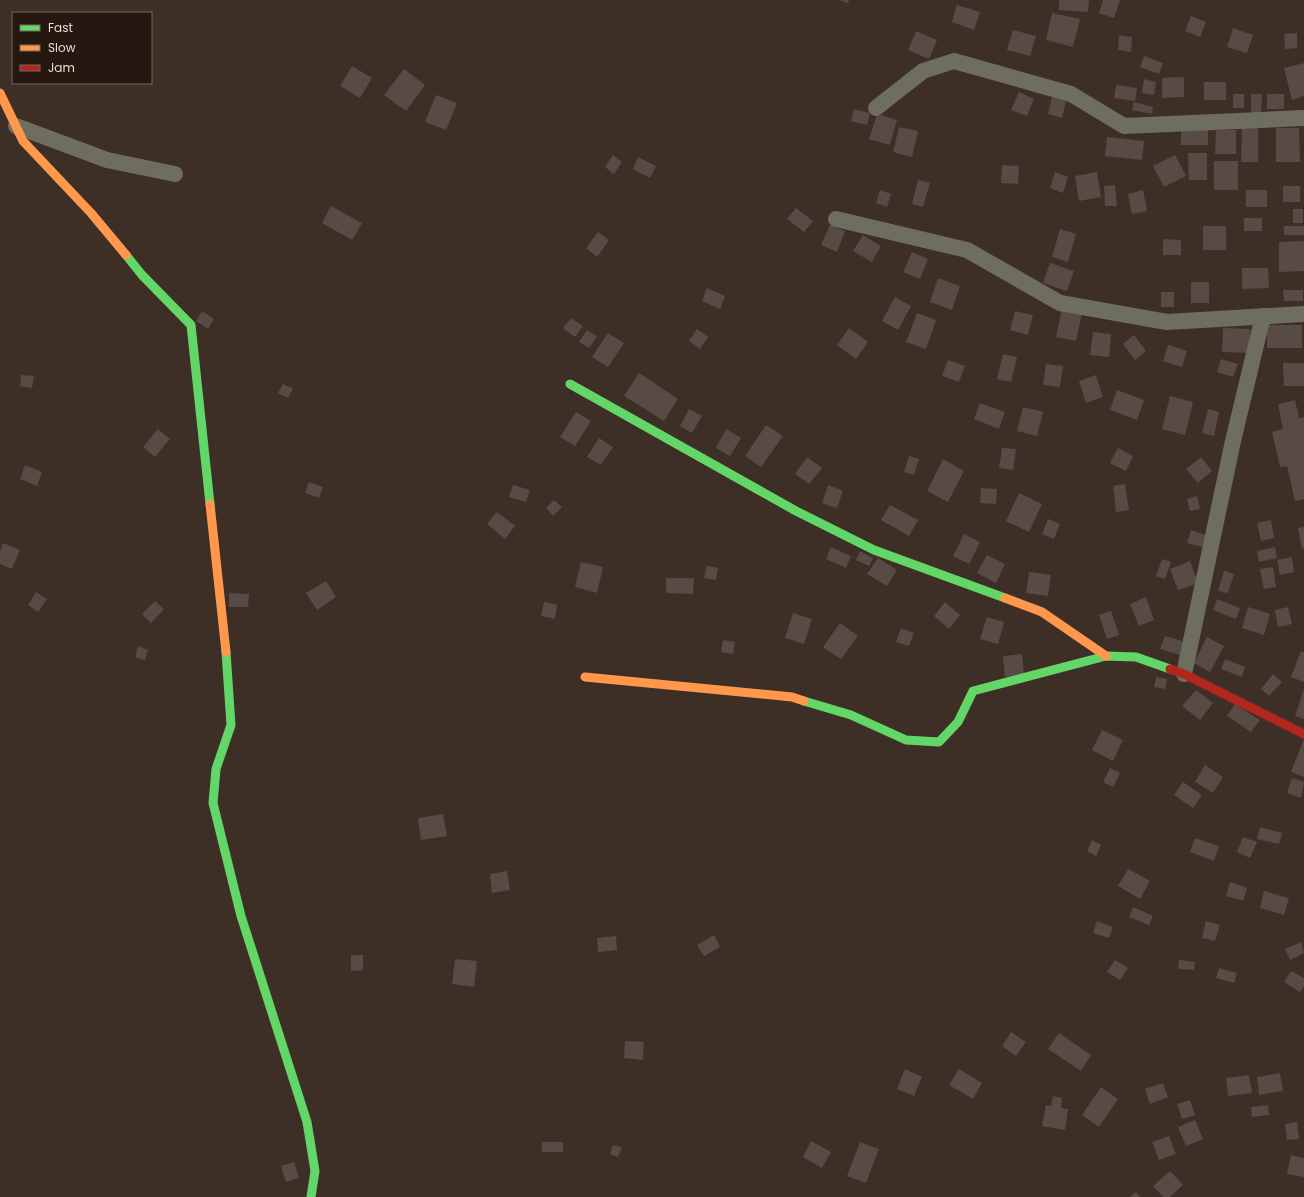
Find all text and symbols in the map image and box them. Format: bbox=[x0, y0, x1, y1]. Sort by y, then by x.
legend bbox=[12, 12, 152, 84]
text: Fast bbox=[48, 19, 73, 36]
text: Slow bbox=[48, 39, 76, 56]
text: Jam bbox=[48, 59, 75, 76]

